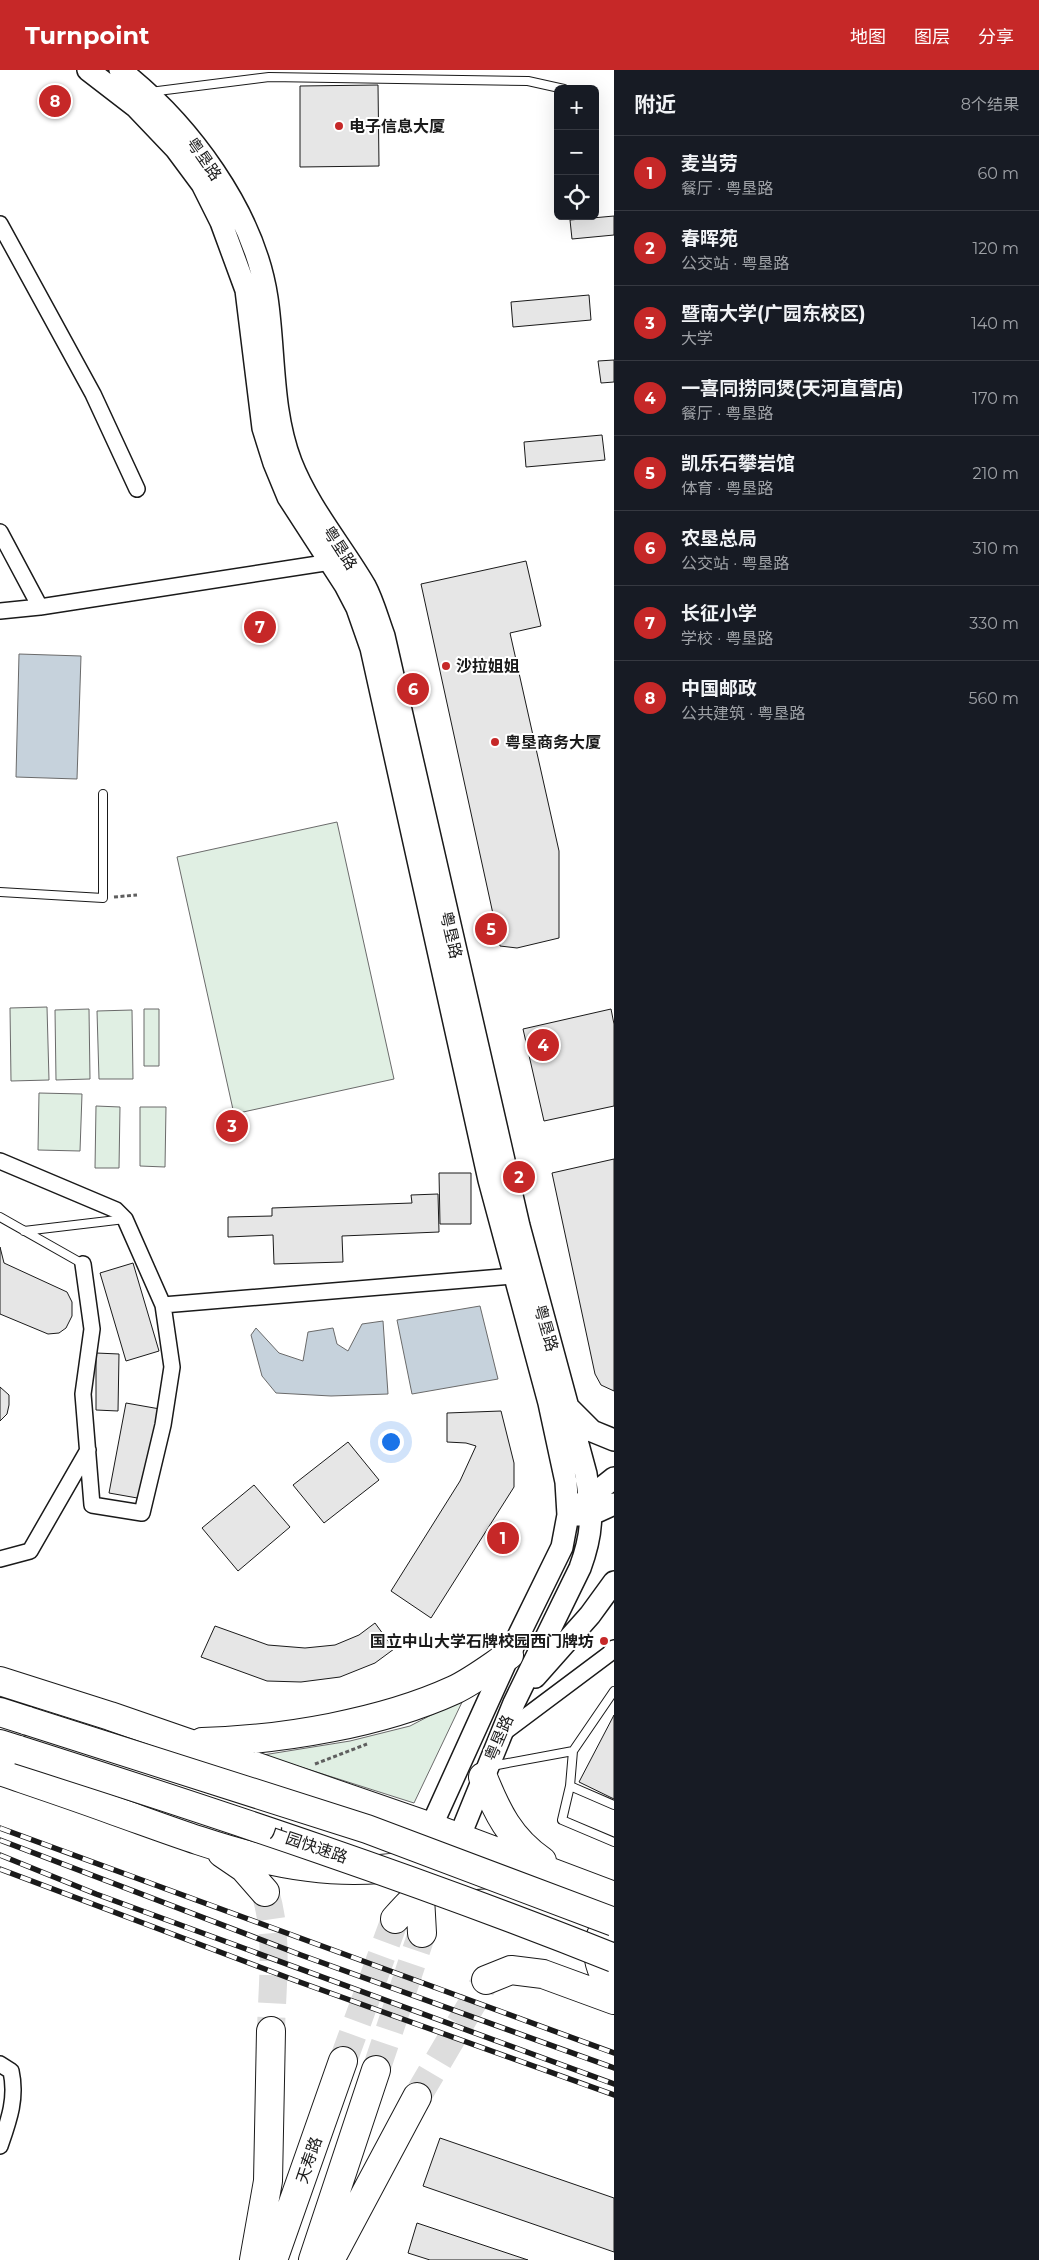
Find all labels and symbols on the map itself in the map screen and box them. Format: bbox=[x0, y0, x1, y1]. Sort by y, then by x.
pin: 8 bbox=[39, 82, 71, 120]
place label: 电子信息大厦 bbox=[349, 117, 445, 136]
marker: 电子信息大厦 bbox=[333, 120, 345, 132]
street label: 粤垦路 bbox=[182, 134, 226, 184]
street label: 粤垦路 bbox=[319, 523, 361, 573]
pin: 7 bbox=[244, 608, 276, 646]
place label: 沙拉姐姐 bbox=[456, 657, 520, 676]
marker: 沙拉姐姐 bbox=[440, 660, 452, 672]
pin: 6 bbox=[397, 670, 429, 708]
place label: 粤垦商务大厦 bbox=[505, 733, 601, 752]
marker: 粤垦商务大厦 bbox=[489, 736, 501, 748]
street label: 粤垦路 bbox=[436, 909, 466, 961]
pin: 5 bbox=[475, 910, 507, 948]
pin: 4 bbox=[527, 1026, 559, 1064]
pin: 3 bbox=[216, 1107, 248, 1145]
pin: 2 bbox=[503, 1158, 535, 1196]
street label: 粤垦路 bbox=[530, 1302, 562, 1354]
your location bbox=[378, 1429, 404, 1455]
pin: 1 bbox=[487, 1519, 519, 1557]
place label: 国立中山大学石牌校园西门牌坊 bbox=[370, 1632, 594, 1651]
marker: 国立中山大学石牌校园西门牌坊 bbox=[598, 1635, 610, 1647]
street label: 粤垦路 bbox=[481, 1712, 517, 1764]
street label: 广园快速路 bbox=[268, 1823, 350, 1867]
street label: 天寿路 bbox=[292, 2134, 326, 2186]

